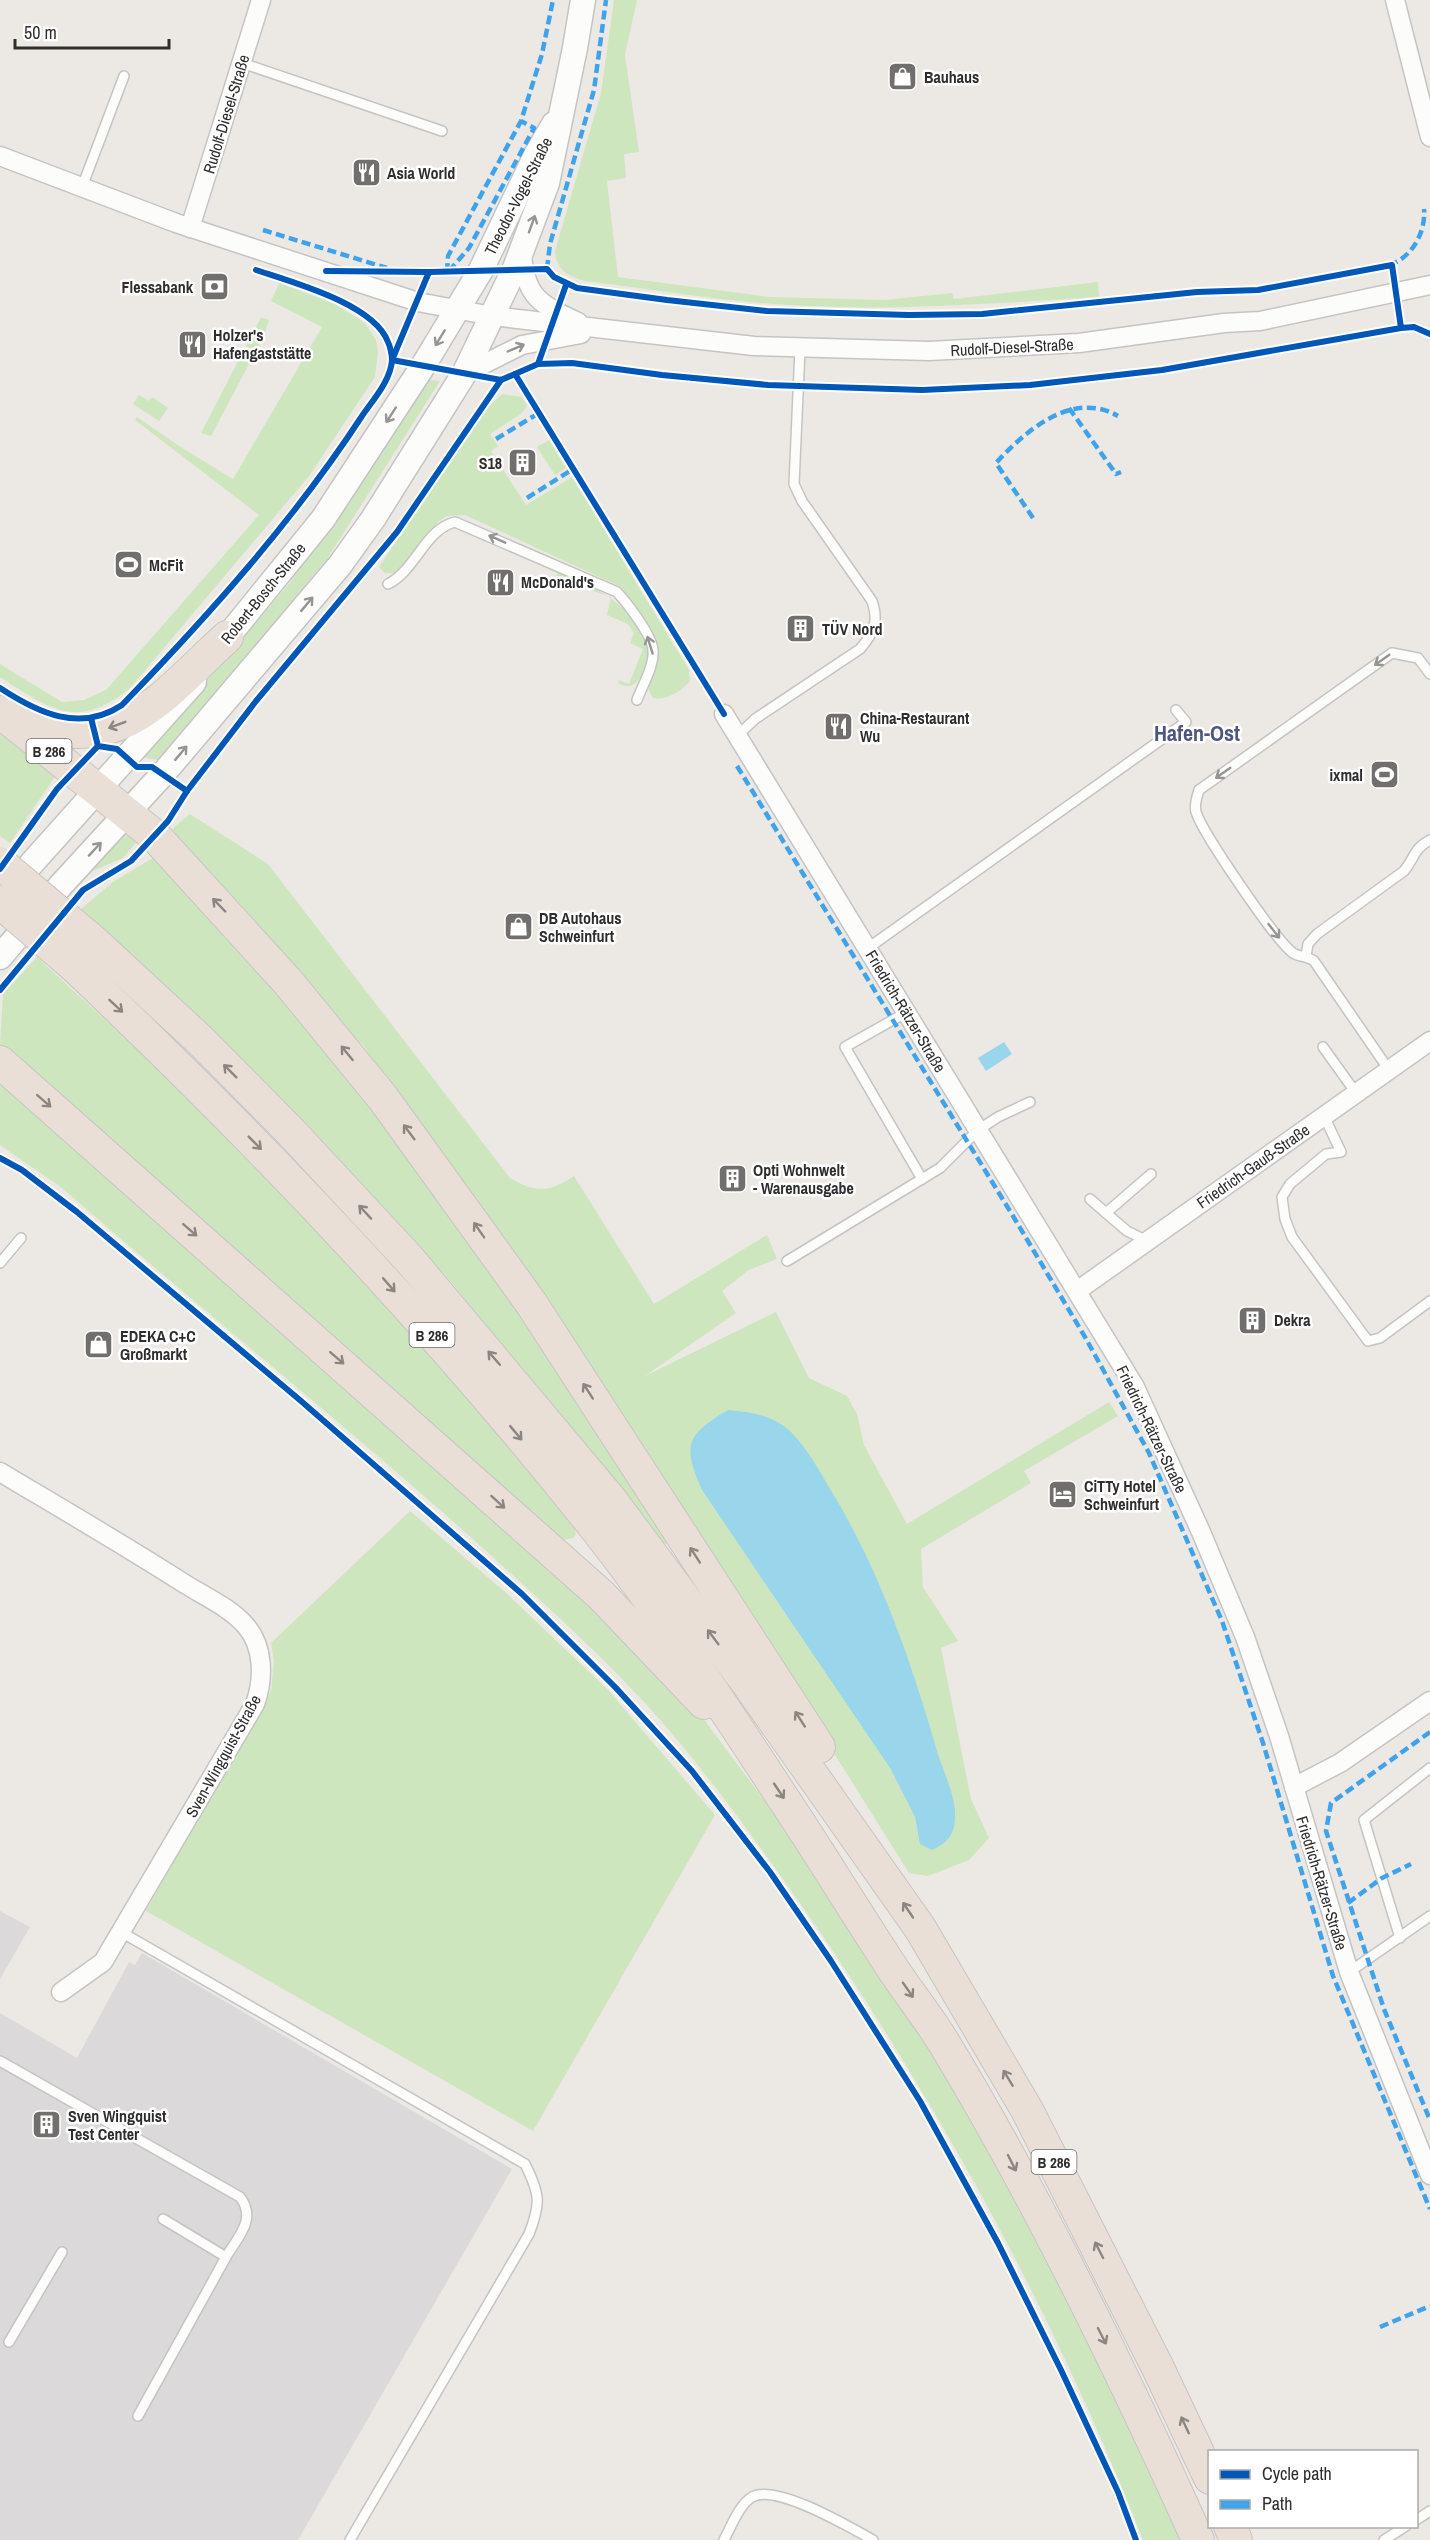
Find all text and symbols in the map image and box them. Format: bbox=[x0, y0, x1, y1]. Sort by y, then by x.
scale bar bbox=[15, 12, 170, 50]
text: 50 m bbox=[24, 20, 57, 45]
street label: Rudolf-Diesel-Straße bbox=[197, 52, 255, 176]
shop icon: Bauhaus bbox=[887, 61, 919, 93]
place label: Bauhaus bbox=[924, 66, 979, 88]
street label: Theodor-Vogel-Straße bbox=[479, 133, 557, 259]
restaurant icon: Asia World bbox=[350, 157, 382, 189]
place label: Asia World bbox=[387, 162, 455, 184]
one-way arrow bbox=[527, 215, 538, 234]
bank icon: Flessabank bbox=[198, 271, 230, 303]
place label: Flessabank bbox=[122, 276, 194, 298]
place label: Holzer's Hafengaststätte bbox=[213, 324, 311, 364]
restaurant icon: Holzer's Hafengaststätte bbox=[176, 328, 208, 360]
one-way arrow bbox=[433, 329, 445, 346]
street label: Rudolf-Diesel-Straße bbox=[950, 333, 1074, 361]
one-way arrow bbox=[507, 342, 525, 353]
one-way arrow bbox=[385, 406, 397, 423]
building icon: S18 bbox=[507, 447, 539, 479]
place label: S18 bbox=[479, 452, 502, 474]
one-way arrow bbox=[488, 532, 506, 543]
street label: Robert-Bosch-Straße bbox=[215, 538, 311, 648]
sports icon: McFit bbox=[112, 549, 144, 581]
place label: McFit bbox=[149, 554, 184, 576]
restaurant icon: McDonald's bbox=[484, 566, 516, 598]
place label: McDonald's bbox=[521, 571, 594, 593]
one-way arrow bbox=[300, 596, 313, 612]
building icon: TÜV Nord bbox=[785, 613, 817, 645]
place label: TÜV Nord bbox=[822, 618, 883, 640]
one-way arrow bbox=[644, 636, 655, 655]
one-way arrow bbox=[1375, 654, 1391, 666]
place label: China-Restaurant Wu bbox=[860, 707, 970, 747]
restaurant icon: China-Restaurant Wu bbox=[823, 711, 855, 743]
district label: Hafen-Ost bbox=[1154, 718, 1240, 748]
one-way arrow bbox=[108, 720, 126, 731]
road number: B 286 bbox=[26, 739, 72, 763]
one-way arrow bbox=[174, 745, 187, 761]
sports icon: ixmal bbox=[1368, 759, 1400, 791]
place label: ixmal bbox=[1329, 764, 1363, 786]
one-way arrow bbox=[1215, 766, 1231, 779]
one-way arrow bbox=[87, 842, 101, 857]
one-way arrow bbox=[212, 898, 226, 913]
place label: DB Autohaus Schweinfurt bbox=[539, 907, 622, 947]
shop icon: DB Autohaus Schweinfurt bbox=[502, 911, 534, 943]
one-way arrow bbox=[1268, 923, 1281, 939]
street label: Friedrich-Rätzer-Straße bbox=[861, 946, 951, 1076]
one-way arrow bbox=[108, 999, 123, 1013]
one-way arrow bbox=[340, 1045, 353, 1061]
one-way arrow bbox=[222, 1063, 237, 1078]
one-way arrow bbox=[36, 1094, 51, 1108]
street label: Friedrich-Gauß-Straße bbox=[1192, 1119, 1314, 1213]
one-way arrow bbox=[402, 1125, 415, 1141]
one-way arrow bbox=[248, 1135, 263, 1150]
place label: Opti Wohnwelt - Warenausgabe bbox=[753, 1159, 854, 1199]
building icon: Opti Wohnwelt - Warenausgabe bbox=[716, 1163, 748, 1195]
one-way arrow bbox=[358, 1204, 372, 1219]
one-way arrow bbox=[473, 1222, 485, 1238]
one-way arrow bbox=[183, 1223, 198, 1237]
one-way arrow bbox=[382, 1277, 396, 1292]
building icon: Dekra bbox=[1237, 1304, 1269, 1336]
place label: Dekra bbox=[1274, 1309, 1311, 1331]
road number: B 286 bbox=[410, 1323, 454, 1347]
place label: EDEKA C+C Großmarkt bbox=[120, 1325, 196, 1365]
shop icon: EDEKA C+C Großmarkt bbox=[83, 1329, 115, 1361]
one-way arrow bbox=[487, 1350, 500, 1366]
one-way arrow bbox=[329, 1351, 344, 1365]
street label: Friedrich-Rätzer-Straße bbox=[1112, 1362, 1192, 1496]
one-way arrow bbox=[582, 1383, 594, 1400]
one-way arrow bbox=[509, 1425, 523, 1440]
place label: CiTTy Hotel Schweinfurt bbox=[1084, 1475, 1160, 1515]
hotel icon: CiTTy Hotel Schweinfurt bbox=[1047, 1479, 1079, 1511]
one-way arrow bbox=[490, 1495, 505, 1509]
one-way arrow bbox=[688, 1547, 700, 1564]
one-way arrow bbox=[707, 1629, 719, 1645]
street label: Sven-Wingquist-Straße bbox=[180, 1691, 266, 1821]
one-way arrow bbox=[794, 1711, 806, 1728]
one-way arrow bbox=[773, 1783, 785, 1799]
street label: Friedrich-Rätzer-Straße bbox=[1291, 1813, 1353, 1953]
one-way arrow bbox=[902, 1903, 914, 1919]
one-way arrow bbox=[902, 1982, 914, 1998]
one-way arrow bbox=[1002, 2070, 1014, 2087]
place label: Sven Wingquist Test Center bbox=[68, 2105, 167, 2145]
building icon: Sven Wingquist Test Center bbox=[31, 2109, 63, 2141]
road number: B 286 bbox=[1032, 2150, 1076, 2174]
one-way arrow bbox=[1007, 2154, 1018, 2172]
one-way arrow bbox=[1093, 2241, 1105, 2259]
one-way arrow bbox=[1097, 2327, 1108, 2345]
one-way arrow bbox=[1179, 2417, 1191, 2435]
legend bbox=[1208, 2450, 1418, 2528]
text: Cycle path bbox=[1262, 2461, 1332, 2486]
text: Path bbox=[1262, 2491, 1292, 2516]

